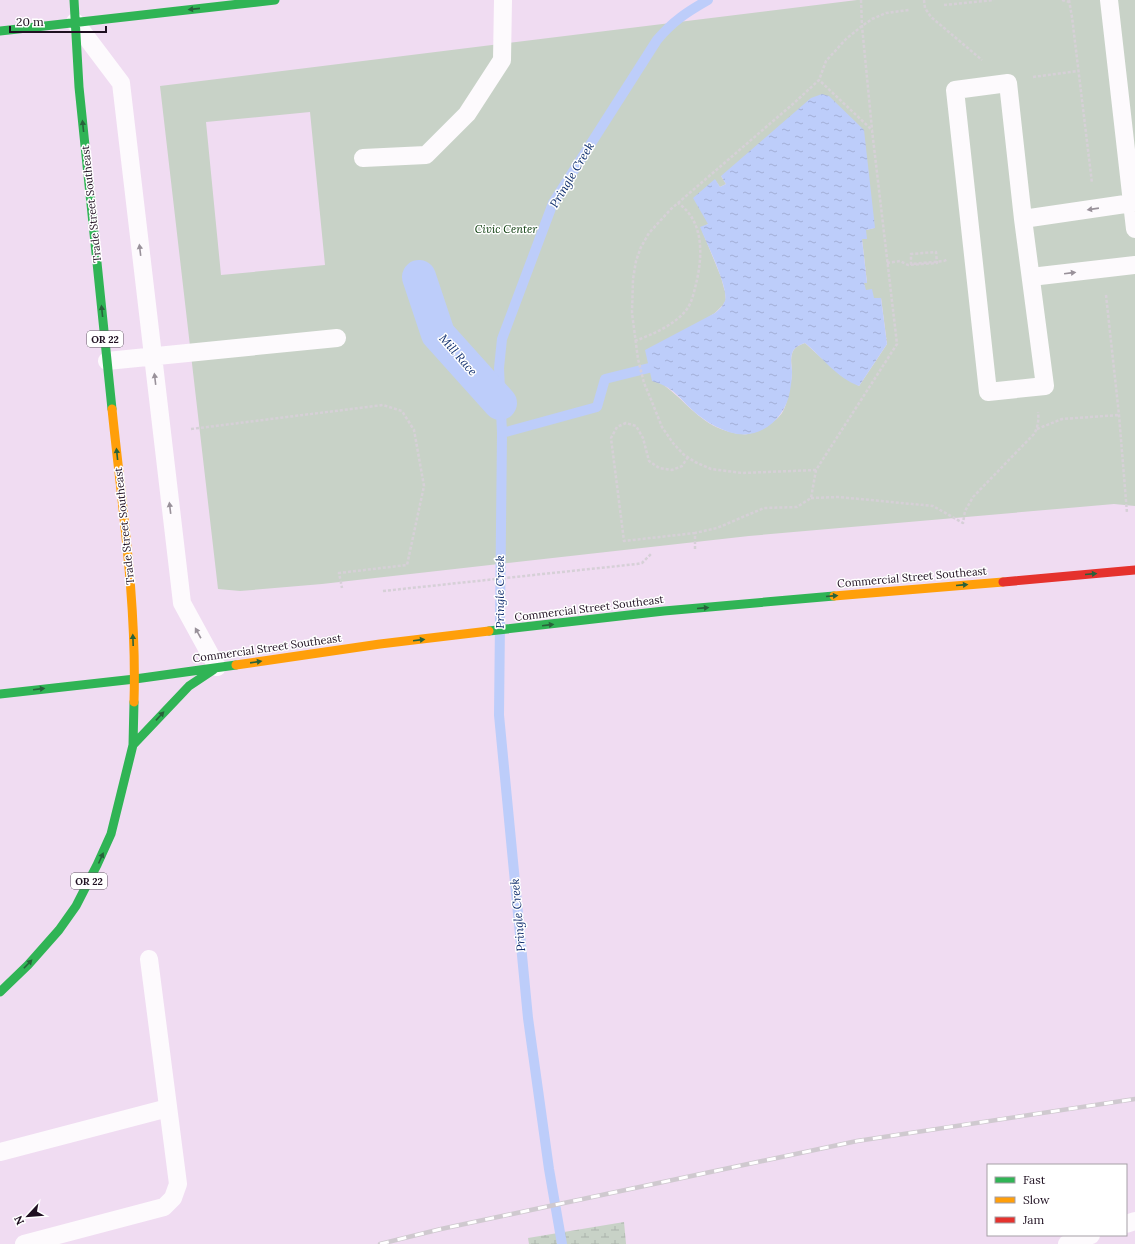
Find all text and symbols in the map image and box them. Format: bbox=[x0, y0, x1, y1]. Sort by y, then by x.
one-way arrow bbox=[188, 6, 200, 12]
scale bar bbox=[10, 8, 106, 34]
text: 20 m bbox=[16, 14, 44, 29]
one-way arrow bbox=[79, 120, 86, 132]
water label: Pringle Creek bbox=[546, 139, 597, 210]
street label: Trade Street Southeast bbox=[78, 144, 104, 263]
one-way arrow bbox=[1087, 206, 1099, 212]
park label: Civic Center bbox=[475, 222, 538, 236]
one-way arrow bbox=[137, 244, 143, 256]
one-way arrow bbox=[1063, 269, 1076, 276]
one-way arrow bbox=[99, 305, 105, 317]
road number: OR 22 bbox=[87, 331, 123, 347]
water label: Mill Race bbox=[436, 331, 481, 379]
one-way arrow bbox=[152, 373, 159, 385]
one-way arrow bbox=[113, 448, 120, 460]
street label: Trade Street Southeast bbox=[111, 466, 137, 585]
one-way arrow bbox=[167, 502, 174, 514]
water label: Pringle Creek bbox=[492, 555, 507, 629]
street label: Commercial Street Southeast bbox=[837, 563, 988, 591]
one-way arrow bbox=[1085, 570, 1097, 577]
one-way arrow bbox=[956, 582, 968, 588]
street label: Commercial Street Southeast bbox=[514, 592, 665, 624]
one-way arrow bbox=[826, 593, 838, 600]
one-way arrow bbox=[697, 604, 709, 611]
one-way arrow bbox=[542, 621, 554, 628]
one-way arrow bbox=[195, 628, 201, 639]
street label: Commercial Street Southeast bbox=[192, 631, 343, 665]
one-way arrow bbox=[130, 634, 137, 646]
one-way arrow bbox=[413, 636, 425, 643]
one-way arrow bbox=[250, 659, 262, 665]
one-way arrow bbox=[33, 686, 45, 692]
one-way arrow bbox=[156, 711, 165, 722]
one-way arrow bbox=[98, 851, 104, 863]
road number: OR 22 bbox=[71, 873, 107, 889]
water label: Pringle Creek bbox=[507, 878, 528, 952]
one-way arrow bbox=[23, 959, 33, 969]
legend bbox=[987, 1164, 1127, 1236]
text: Fast bbox=[1023, 1172, 1046, 1187]
text: Slow bbox=[1023, 1192, 1050, 1207]
north arrow bbox=[8, 1196, 48, 1236]
text: Jam bbox=[1022, 1212, 1044, 1227]
text: N bbox=[11, 1213, 27, 1227]

